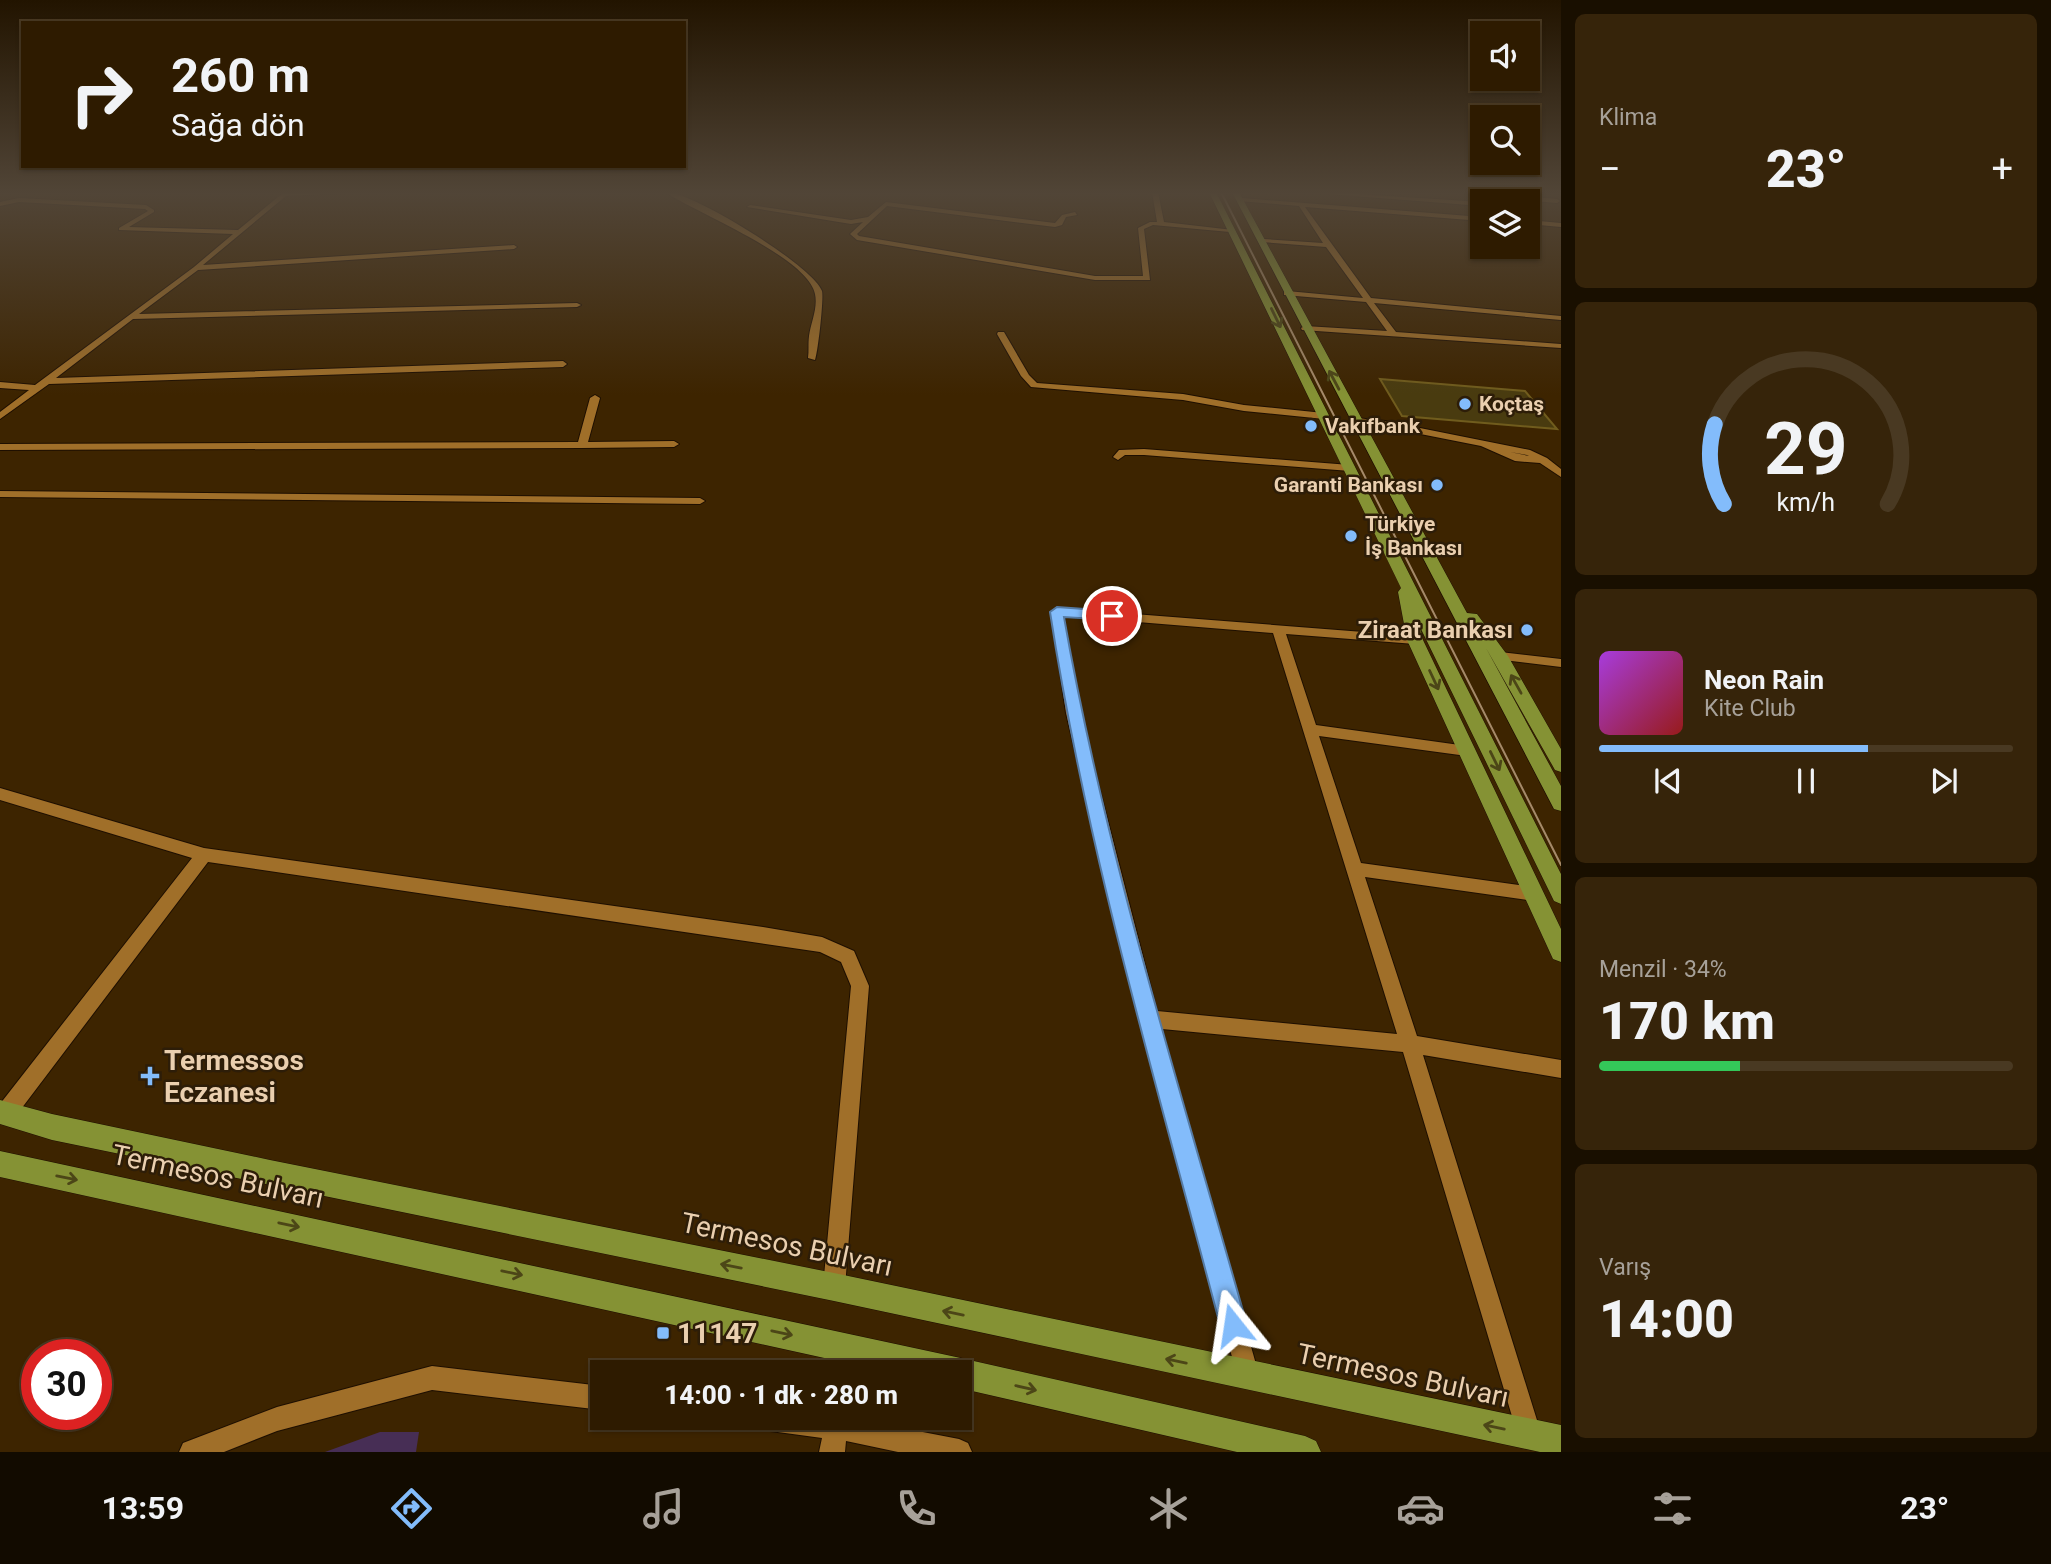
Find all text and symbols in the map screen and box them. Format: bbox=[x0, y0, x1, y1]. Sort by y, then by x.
map controls bbox=[1470, 21, 1540, 259]
button: sound bbox=[1470, 21, 1540, 91]
text: 260 m bbox=[171, 47, 310, 104]
icon: right bbox=[56, 49, 147, 140]
text: Klima bbox=[1599, 104, 1657, 131]
button: search bbox=[1470, 105, 1540, 175]
text: Sağa dön bbox=[171, 106, 305, 144]
text: 23° bbox=[1766, 139, 1846, 200]
text: − bbox=[1599, 147, 1621, 191]
text: + bbox=[1991, 147, 2013, 191]
button: layers bbox=[1470, 189, 1540, 259]
one-way arrow bbox=[1270, 307, 1283, 328]
one-way arrow bbox=[1327, 370, 1340, 391]
place label: Koçtaş bbox=[1479, 392, 1544, 416]
marker: Koçtaş bbox=[1457, 396, 1473, 412]
text: 29 bbox=[1764, 407, 1848, 493]
place label: Vakıfbank bbox=[1325, 414, 1421, 438]
marker: Vakıfbank bbox=[1303, 418, 1319, 434]
place label: Garanti Bankası bbox=[1274, 473, 1423, 497]
marker: Garanti Bankası bbox=[1429, 477, 1445, 493]
text: km/h bbox=[1777, 488, 1835, 517]
place label: Türkiye İş Bankası bbox=[1365, 512, 1463, 560]
marker: Türkiye İş Bankası bbox=[1343, 528, 1359, 544]
pin bbox=[1082, 586, 1142, 646]
icon: arrive bbox=[1093, 597, 1131, 635]
place label: Ziraat Bankası bbox=[1358, 616, 1513, 644]
marker: Ziraat Bankası bbox=[1519, 622, 1535, 638]
text: Neon Rain bbox=[1704, 665, 1824, 695]
one-way arrow bbox=[1427, 669, 1441, 690]
one-way arrow bbox=[1509, 674, 1522, 695]
text: Kite Club bbox=[1704, 695, 1796, 722]
one-way arrow bbox=[1489, 750, 1503, 771]
icon: previous bbox=[1649, 762, 1687, 800]
icon: pause bbox=[1787, 762, 1825, 800]
icon: next bbox=[1925, 762, 1963, 800]
text: Menzil · 34% bbox=[1599, 956, 1727, 983]
text: 170 km bbox=[1599, 991, 1775, 1052]
place label: Termessos Eczanesi bbox=[164, 1044, 304, 1109]
marker: Termessos Eczanesi bbox=[142, 1068, 158, 1084]
street label: Termesos Bulvarı bbox=[109, 1138, 327, 1215]
one-way arrow bbox=[55, 1171, 78, 1185]
street label: Termesos Bulvarı bbox=[678, 1206, 896, 1283]
one-way arrow bbox=[277, 1218, 300, 1232]
text: Varış bbox=[1599, 1254, 1651, 1281]
one-way arrow bbox=[720, 1259, 743, 1273]
one-way arrow bbox=[500, 1267, 523, 1281]
position arrow bbox=[1196, 1288, 1270, 1362]
text: 14:00 bbox=[1599, 1289, 1734, 1350]
one-way arrow bbox=[942, 1305, 965, 1319]
place label: 11147 bbox=[677, 1317, 757, 1350]
marker: 11147 bbox=[655, 1325, 671, 1341]
one-way arrow bbox=[770, 1326, 793, 1340]
street label: Termesos Bulvarı bbox=[1294, 1337, 1512, 1414]
speed limit sign: 30 bbox=[21, 1339, 112, 1430]
one-way arrow bbox=[1165, 1353, 1188, 1367]
text: 14:00 · 1 dk · 280 m bbox=[664, 1380, 898, 1410]
one-way arrow bbox=[1014, 1382, 1036, 1395]
one-way arrow bbox=[1483, 1420, 1506, 1434]
icon: directions bbox=[387, 1484, 436, 1533]
icon: music bbox=[639, 1484, 688, 1533]
icon: phone bbox=[892, 1484, 941, 1533]
icon: climate bbox=[1144, 1484, 1193, 1533]
icon: car bbox=[1396, 1484, 1445, 1533]
icon: filters bbox=[1648, 1484, 1697, 1533]
text: 13:59 bbox=[102, 1489, 184, 1527]
text: 23° bbox=[1900, 1489, 1949, 1527]

